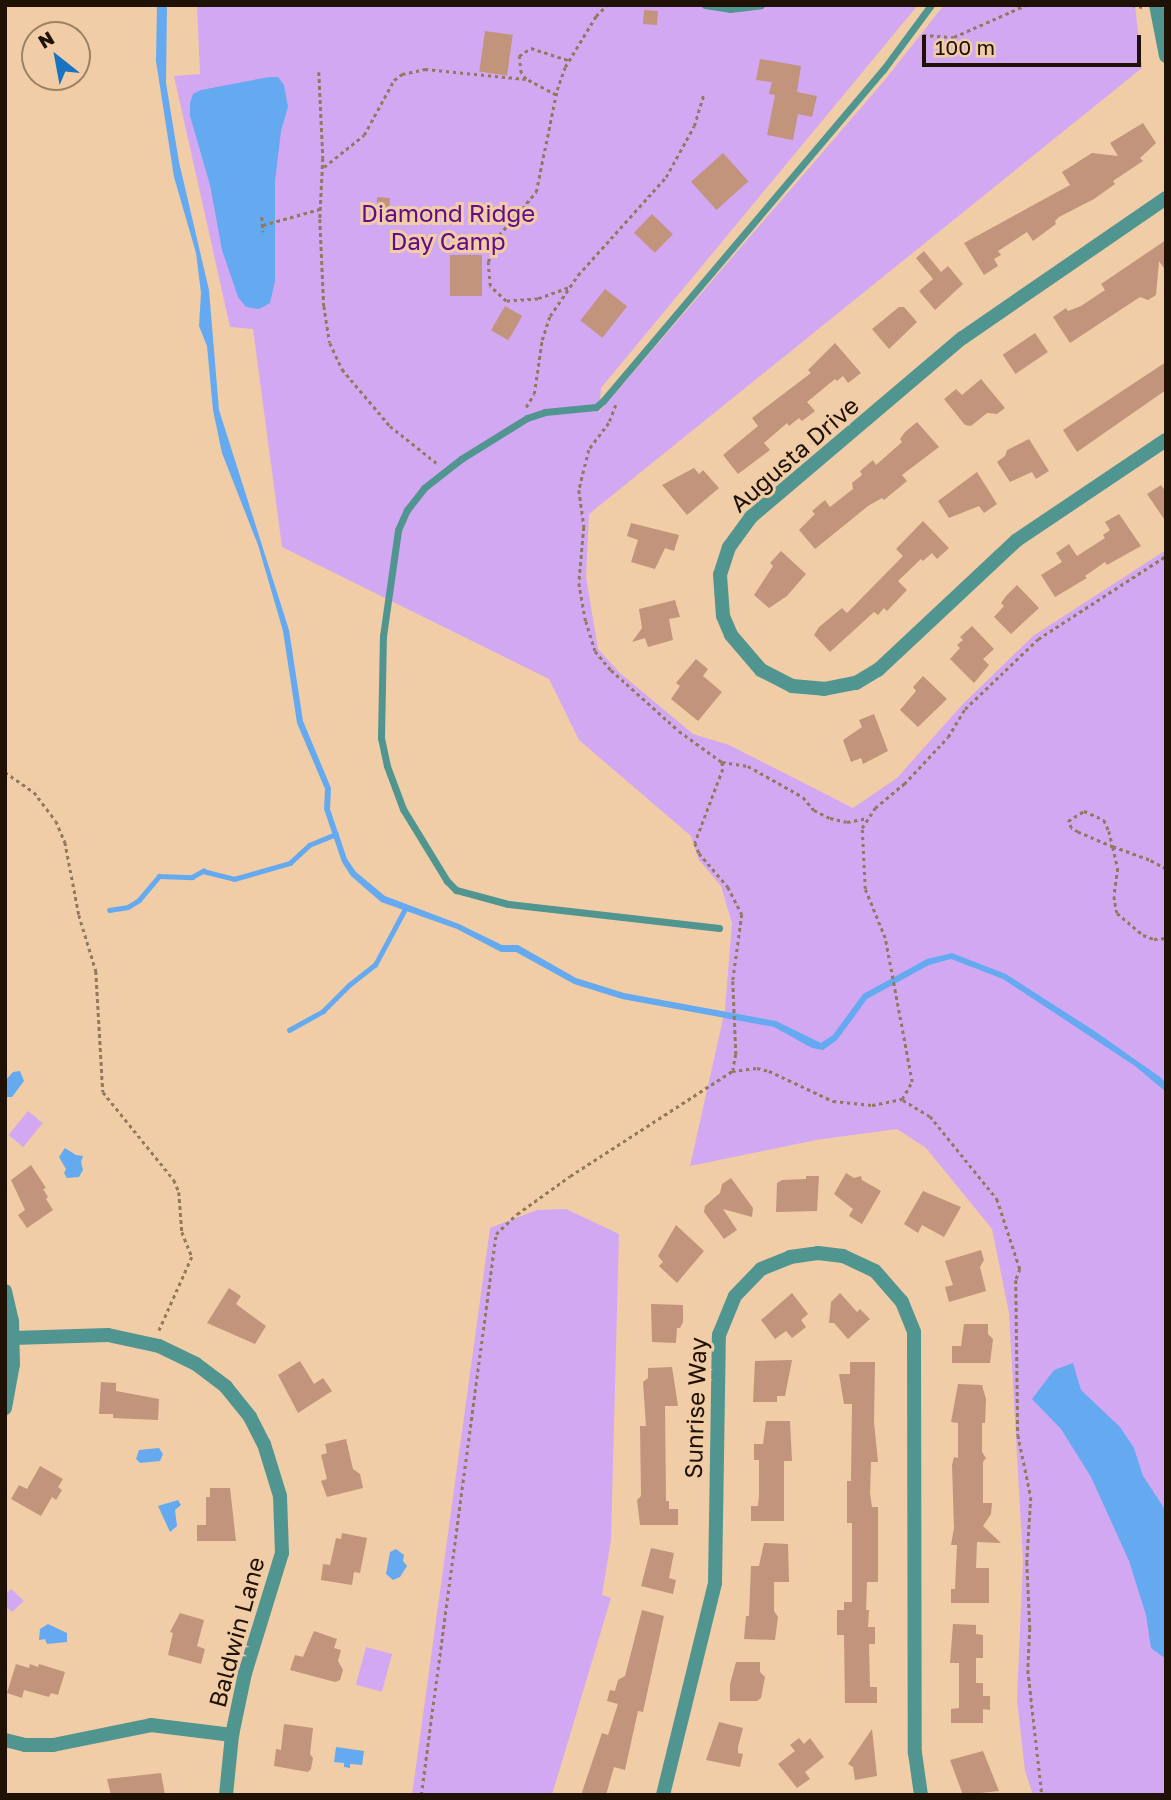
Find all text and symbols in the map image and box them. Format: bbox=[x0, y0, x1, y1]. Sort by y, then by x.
north arrow bbox=[21, 21, 91, 91]
scale bar bbox=[926, 21, 1145, 65]
text: N bbox=[34, 26, 58, 53]
text: 100 m bbox=[935, 34, 995, 60]
park label: Diamond Ridge Day Camp bbox=[361, 199, 535, 255]
street label: Augusta Drive bbox=[724, 390, 864, 518]
street label: Sunrise Way bbox=[678, 1337, 712, 1479]
street label: Baldwin Lane bbox=[202, 1554, 270, 1710]

